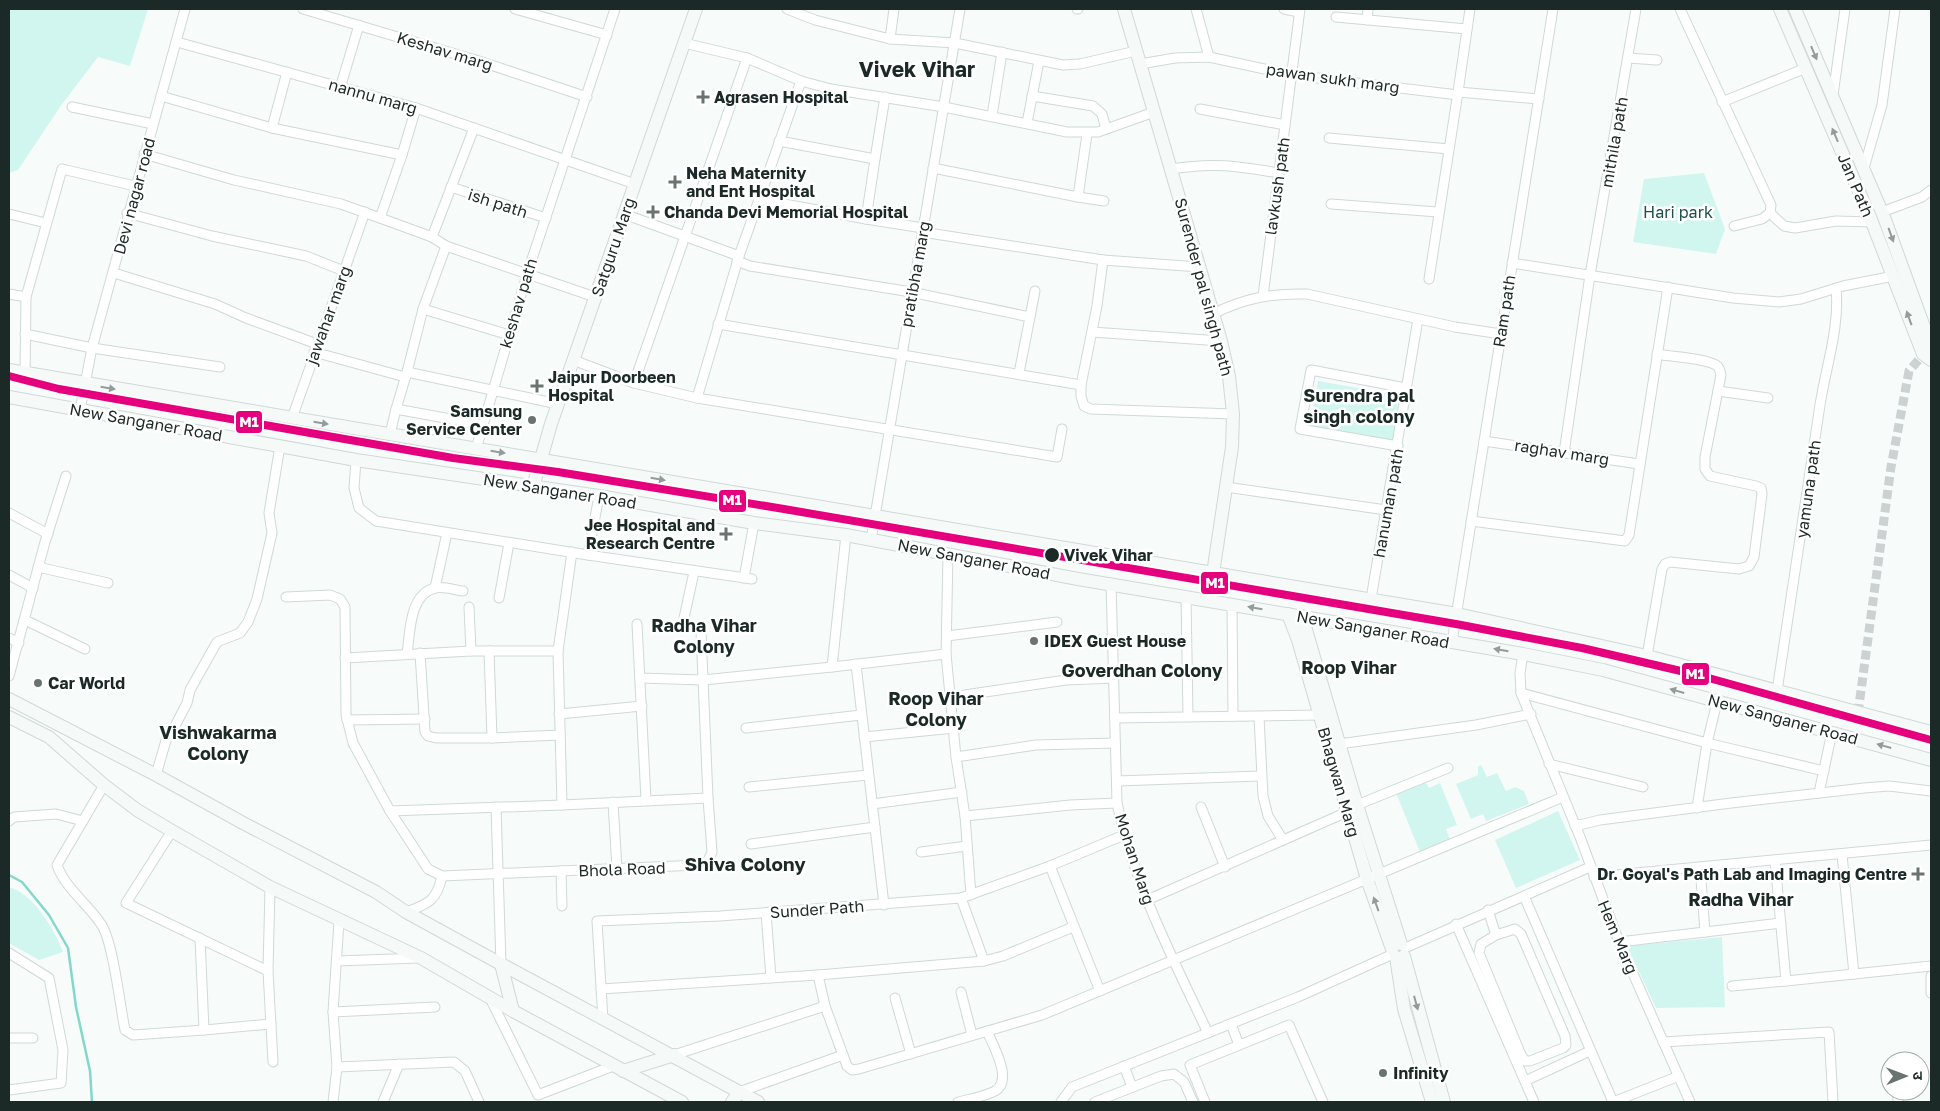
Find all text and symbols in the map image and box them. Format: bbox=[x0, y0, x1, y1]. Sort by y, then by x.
street label: Keshav marg bbox=[395, 27, 495, 75]
one-way arrow bbox=[1811, 46, 1819, 61]
district label: Vivek Vihar bbox=[859, 56, 975, 82]
street label: pawan sukh marg bbox=[1265, 59, 1401, 97]
street label: nannu marg bbox=[326, 74, 420, 118]
place label: Agrasen Hospital bbox=[714, 87, 849, 107]
marker: Agrasen Hospital bbox=[696, 90, 710, 104]
street label: mithila path bbox=[1596, 95, 1632, 189]
one-way arrow bbox=[1830, 128, 1838, 142]
street label: Devi nagar road bbox=[109, 135, 159, 257]
street label: lavkush path bbox=[1260, 136, 1294, 236]
street label: Jan Path bbox=[1834, 150, 1878, 220]
place label: Neha Maternity and Ent Hospital bbox=[686, 163, 815, 201]
marker: Neha Maternity and Ent Hospital bbox=[668, 175, 682, 189]
street label: ish path bbox=[466, 184, 530, 222]
street label: Satguru Marg bbox=[587, 195, 639, 299]
street label: Surender pal singh path bbox=[1171, 196, 1237, 378]
place label: Chanda Devi Memorial Hospital bbox=[664, 202, 909, 222]
park label: Hari park bbox=[1643, 202, 1713, 222]
marker: Chanda Devi Memorial Hospital bbox=[646, 205, 660, 219]
street label: pratibha marg bbox=[896, 219, 934, 329]
one-way arrow bbox=[1888, 228, 1895, 243]
street label: keshav path bbox=[495, 256, 541, 350]
street label: jawahar marg bbox=[301, 263, 355, 368]
street label: Ram path bbox=[1488, 273, 1520, 349]
one-way arrow bbox=[1905, 311, 1913, 325]
place label: Jaipur Doorbeen Hospital bbox=[548, 367, 676, 405]
marker: Jaipur Doorbeen Hospital bbox=[530, 379, 544, 393]
one-way arrow bbox=[101, 384, 117, 392]
district label: Surendra pal singh colony bbox=[1303, 384, 1415, 427]
street label: New Sanganer Road bbox=[68, 399, 224, 445]
place label: Samsung Service Center bbox=[406, 401, 522, 439]
line badge: M1 bbox=[235, 410, 263, 434]
text: M1 bbox=[239, 413, 259, 430]
marker: Samsung Service Center bbox=[526, 414, 538, 426]
one-way arrow bbox=[313, 419, 329, 427]
street label: raghav marg bbox=[1513, 435, 1611, 469]
street label: yamuna path bbox=[1791, 438, 1825, 540]
street label: hanuman path bbox=[1369, 447, 1407, 559]
one-way arrow bbox=[490, 449, 506, 457]
street label: New Sanganer Road bbox=[482, 469, 638, 513]
one-way arrow bbox=[651, 476, 667, 484]
line badge: M1 bbox=[718, 489, 747, 513]
text: M1 bbox=[722, 491, 742, 508]
place label: Jee Hospital and Research Centre bbox=[584, 515, 715, 553]
marker: Jee Hospital and Research Centre bbox=[719, 527, 733, 541]
street label: New Sanganer Road bbox=[896, 534, 1052, 584]
place label: Vivek Vihar bbox=[1064, 545, 1153, 565]
marker: Vivek Vihar bbox=[1043, 546, 1061, 564]
line badge: M1 bbox=[1200, 571, 1229, 595]
text: M1 bbox=[1205, 574, 1225, 591]
one-way arrow bbox=[1247, 604, 1263, 612]
street label: New Sanganer Road bbox=[1295, 606, 1451, 652]
district label: Radha Vihar Colony bbox=[651, 614, 757, 657]
place label: IDEX Guest House bbox=[1044, 631, 1186, 651]
marker: IDEX Guest House bbox=[1028, 635, 1040, 647]
one-way arrow bbox=[1493, 646, 1509, 654]
district label: Roop Vihar bbox=[1301, 656, 1397, 678]
district label: Goverdhan Colony bbox=[1062, 659, 1223, 681]
line badge: M1 bbox=[1681, 662, 1710, 686]
text: M1 bbox=[1685, 665, 1705, 682]
place label: Car World bbox=[48, 673, 125, 693]
marker: Car World bbox=[32, 677, 44, 689]
one-way arrow bbox=[1669, 686, 1684, 694]
district label: Roop Vihar Colony bbox=[888, 687, 984, 730]
street label: New Sanganer Road bbox=[1706, 689, 1860, 749]
district label: Vishwakarma Colony bbox=[159, 721, 277, 764]
street label: Bhagwan Marg bbox=[1314, 725, 1364, 839]
one-way arrow bbox=[1877, 742, 1892, 750]
street label: Mohan Marg bbox=[1111, 811, 1159, 907]
district label: Shiva Colony bbox=[684, 852, 806, 875]
street label: Bhola Road bbox=[578, 857, 666, 881]
place label: Dr. Goyal's Path Lab and Imaging Centre bbox=[1597, 864, 1907, 884]
marker: Dr. Goyal's Path Lab and Imaging Centre bbox=[1911, 867, 1925, 881]
district label: Radha Vihar bbox=[1688, 888, 1794, 910]
street label: Sunder Path bbox=[769, 896, 865, 922]
one-way arrow bbox=[1372, 896, 1379, 911]
street label: Hem Marg bbox=[1593, 897, 1643, 977]
one-way arrow bbox=[1413, 995, 1421, 1010]
north arrow bbox=[1880, 1051, 1930, 1101]
place label: Infinity bbox=[1393, 1063, 1449, 1083]
marker: Infinity bbox=[1377, 1067, 1389, 1079]
text: उ bbox=[1910, 1072, 1927, 1081]

